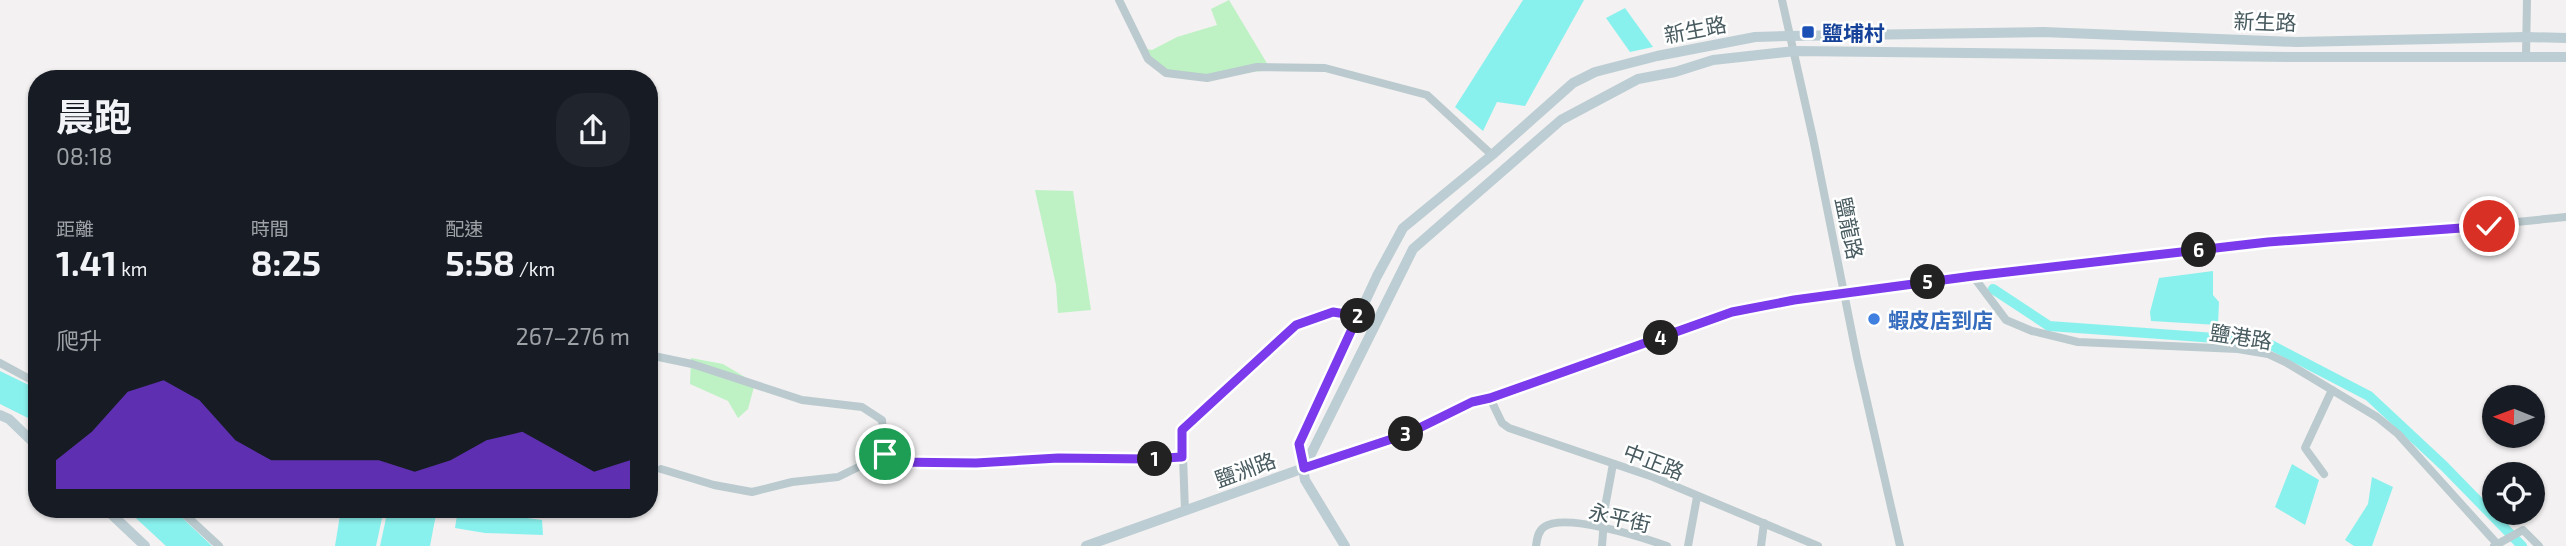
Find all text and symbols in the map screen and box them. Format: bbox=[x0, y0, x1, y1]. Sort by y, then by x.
street label: 新生路 bbox=[2233, 7, 2297, 35]
street label: 新生路 bbox=[1662, 11, 1728, 47]
place label: 鹽埔村 bbox=[1822, 20, 1885, 45]
marker: 鹽埔村 bbox=[1800, 24, 1816, 40]
text: 晨跑 bbox=[56, 93, 132, 139]
button: share bbox=[556, 93, 630, 167]
text: 08:18 bbox=[56, 142, 112, 170]
street label: 鹽龍路 bbox=[1831, 195, 1869, 261]
pin bbox=[2459, 196, 2519, 256]
icon: check bbox=[2470, 207, 2508, 245]
text: 距離 bbox=[56, 217, 94, 240]
text: 時間 bbox=[251, 217, 289, 240]
text: 配速 bbox=[445, 217, 483, 240]
pin: 6 bbox=[2182, 232, 2216, 268]
text: 6 bbox=[2193, 238, 2204, 261]
text: 1.41 bbox=[56, 241, 117, 283]
text: 8:25 bbox=[251, 241, 321, 283]
text: 5:58 bbox=[445, 241, 515, 283]
text: km bbox=[117, 257, 147, 280]
text: /km bbox=[515, 257, 555, 280]
pin: 5 bbox=[1910, 264, 1946, 300]
text: 5 bbox=[1922, 270, 1933, 293]
pin: 2 bbox=[1340, 298, 1376, 334]
text: 2 bbox=[1352, 304, 1363, 327]
place label: 蝦皮店到店 bbox=[1888, 307, 1993, 332]
marker: 蝦皮店到店 bbox=[1866, 311, 1882, 327]
street label: 鹽港路 bbox=[2208, 319, 2274, 353]
pin: 4 bbox=[1644, 320, 1678, 356]
text: 267–276 m bbox=[516, 322, 630, 350]
text: 爬升 bbox=[56, 326, 102, 354]
text: 4 bbox=[1654, 326, 1667, 349]
north arrow bbox=[2482, 385, 2544, 448]
map controls bbox=[2482, 385, 2545, 525]
pin: 3 bbox=[1388, 416, 1424, 452]
text: 3 bbox=[1400, 422, 1411, 445]
pin bbox=[855, 424, 915, 484]
icon: arrive bbox=[866, 435, 904, 473]
street label: 中正路 bbox=[1620, 438, 1688, 484]
pin: 1 bbox=[1138, 442, 1172, 476]
street label: 鹽洲路 bbox=[1211, 446, 1279, 492]
text: 1 bbox=[1150, 447, 1159, 470]
button: locate bbox=[2482, 462, 2545, 525]
street label: 永平街 bbox=[1586, 498, 1654, 536]

